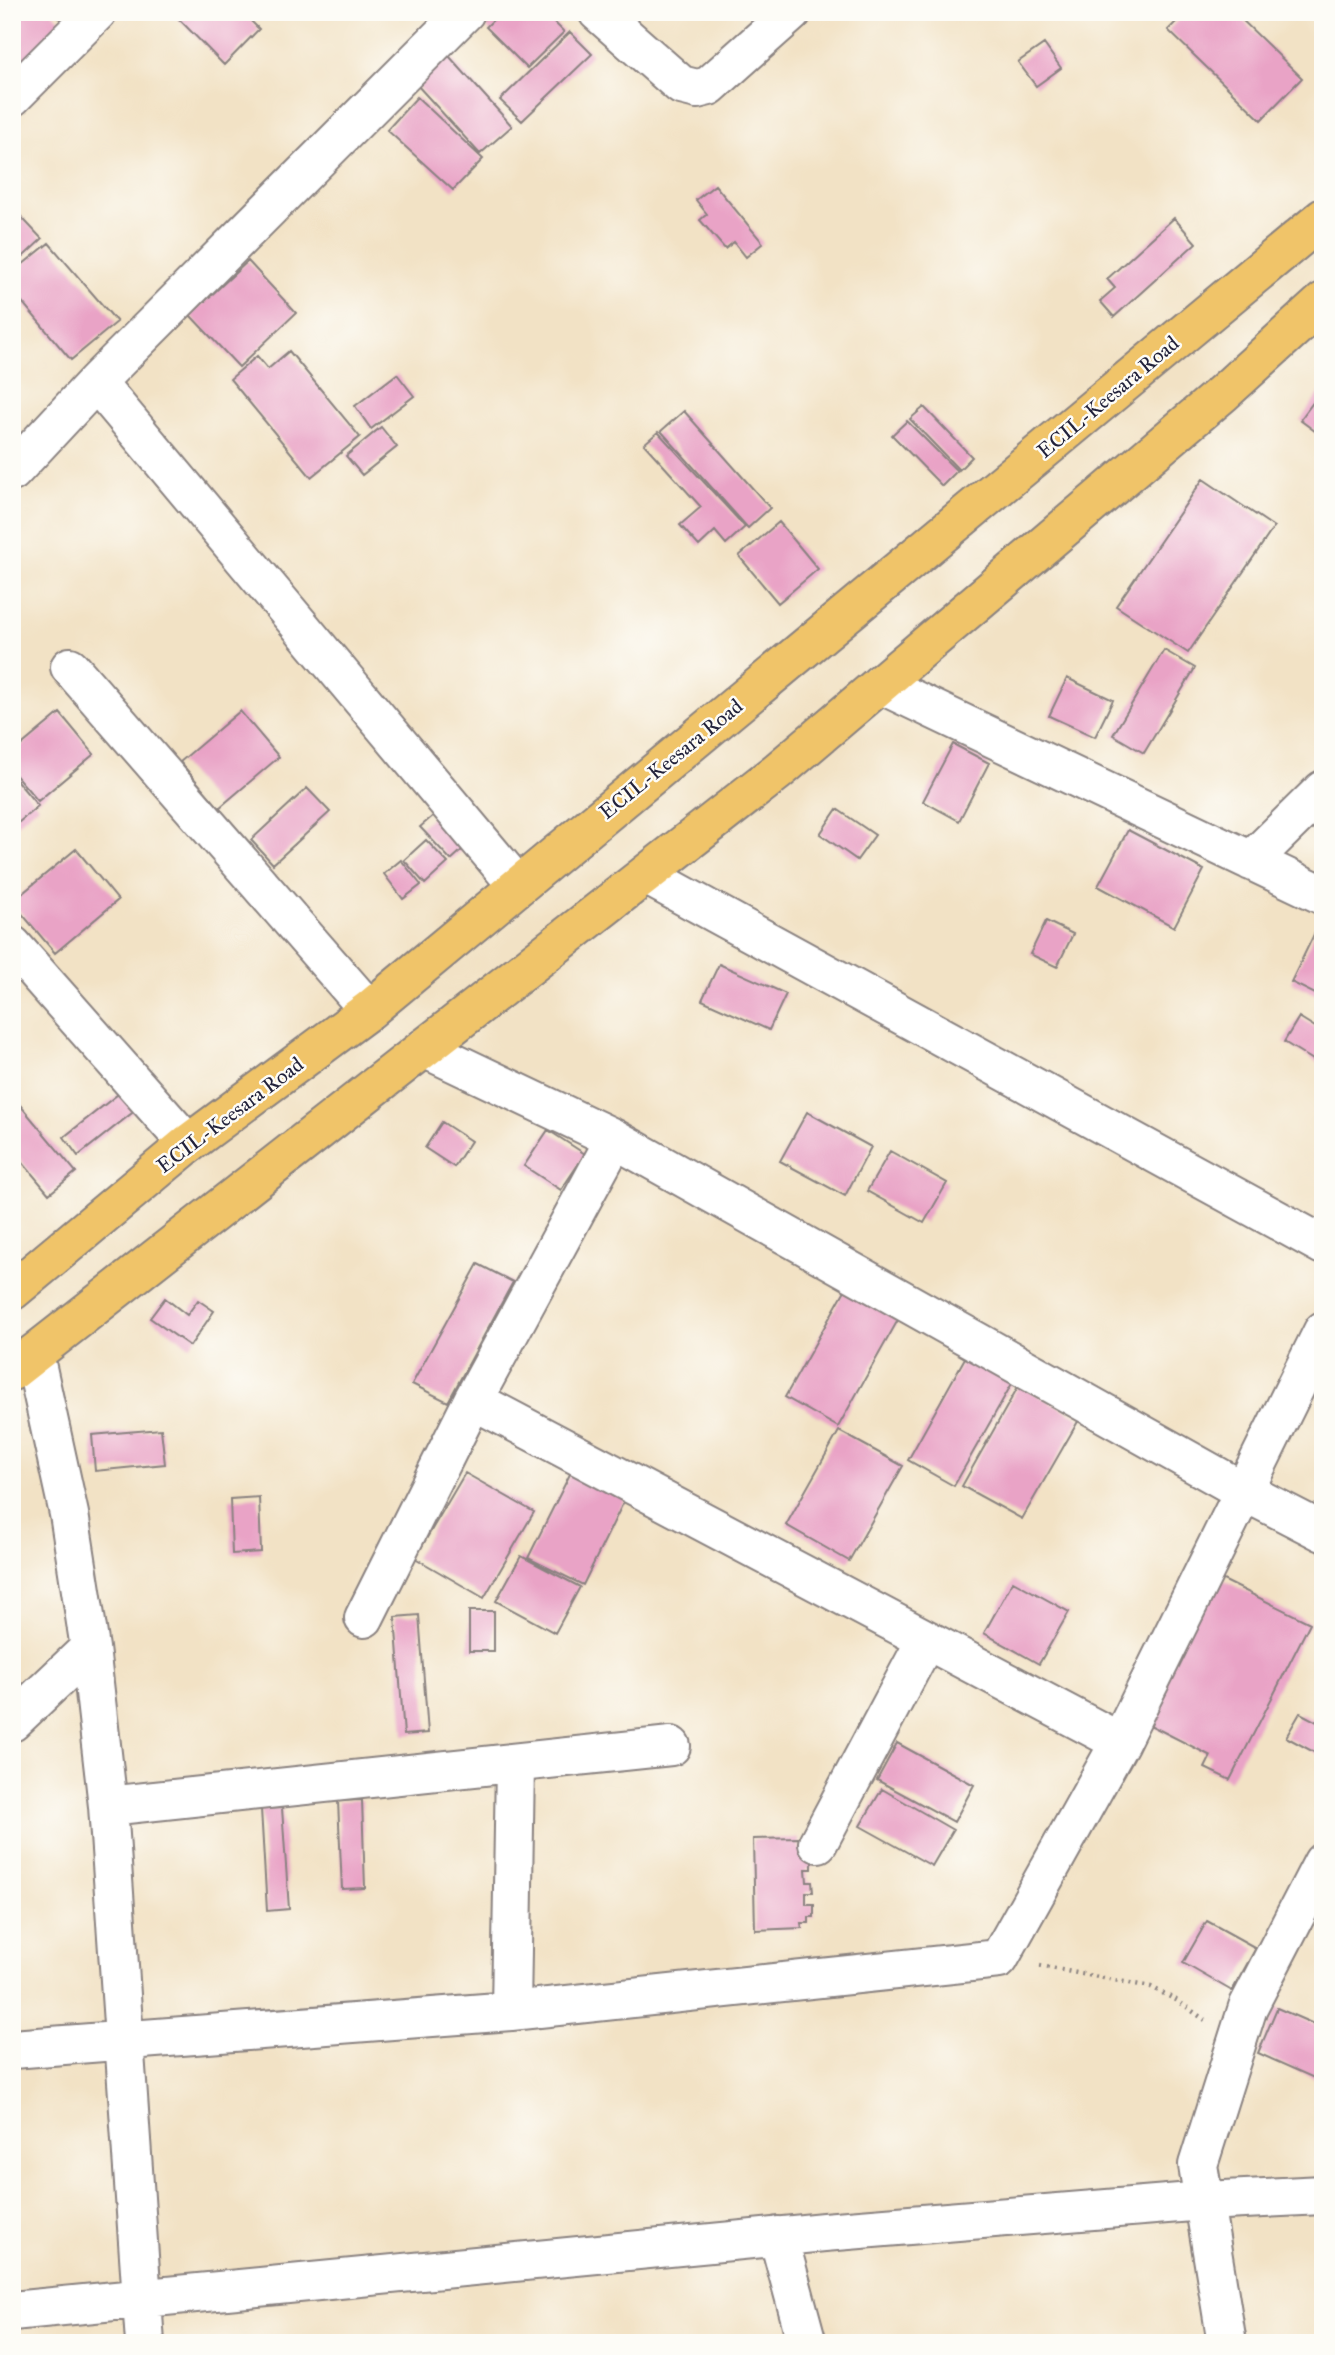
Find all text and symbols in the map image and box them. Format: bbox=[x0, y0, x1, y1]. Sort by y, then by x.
street label: ECIL-Keesara Road bbox=[1032, 330, 1185, 464]
street label: ECIL-Keesara Road bbox=[594, 693, 748, 825]
street label: ECIL-Keesara Road bbox=[151, 1051, 309, 1179]

